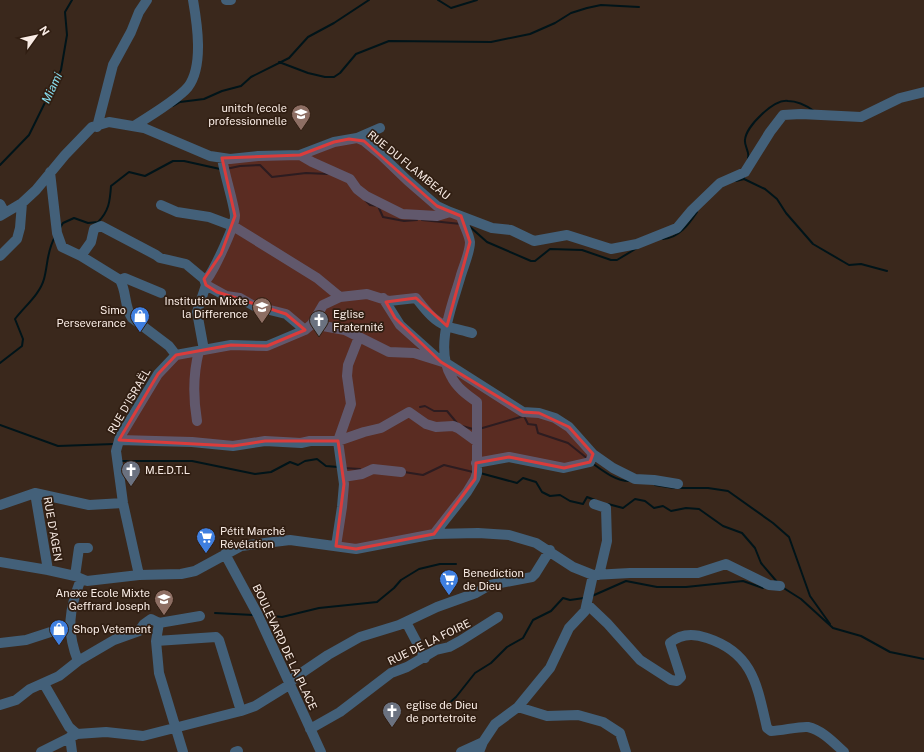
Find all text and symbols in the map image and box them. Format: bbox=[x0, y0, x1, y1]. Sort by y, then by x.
north arrow bbox=[16, 16, 56, 56]
text: N bbox=[37, 24, 52, 37]
water label: Miami bbox=[39, 70, 65, 106]
place label: unitch (ecole professionnelle bbox=[208, 102, 287, 127]
school or university icon: unitch (ecole professionnelle bbox=[290, 103, 312, 131]
street label: RUE DU FLAMBEAU bbox=[365, 128, 453, 202]
place label: Institution Mixte la Difference bbox=[165, 295, 248, 320]
school or university icon: Institution Mixte la Difference bbox=[251, 296, 273, 324]
place label: Simo Perseverance bbox=[57, 304, 126, 329]
shop icon: Simo Perseverance bbox=[129, 305, 151, 333]
place label: Eglise Fraternité bbox=[333, 308, 384, 333]
church icon: Eglise Fraternité bbox=[308, 309, 330, 337]
street label: RUE D'ISRAËL bbox=[104, 366, 153, 436]
church icon: M.E.D.T.L bbox=[120, 459, 142, 487]
place label: M.E.D.T.L bbox=[145, 464, 190, 476]
street label: RUE D'AGEN bbox=[41, 496, 65, 562]
place label: Pétit Marché Révélation bbox=[220, 525, 285, 550]
supermarket icon: Pétit Marché Révélation bbox=[195, 526, 217, 554]
place label: Benediction de Dieu bbox=[463, 567, 524, 592]
supermarket icon: Benediction de Dieu bbox=[438, 568, 460, 596]
street label: BOULEVARD DE LA PLACE bbox=[251, 582, 320, 712]
place label: Anexe Ecole Mixte Geffrard Joseph bbox=[56, 587, 150, 612]
school or university icon: Anexe Ecole Mixte Geffrard Joseph bbox=[153, 588, 175, 616]
street label: RUE DE LA FOIRE bbox=[386, 617, 472, 667]
shop icon: Shop Vetement bbox=[48, 618, 70, 646]
place label: Shop Vetement bbox=[73, 623, 151, 635]
place label: eglise de Dieu de portetroite bbox=[406, 699, 478, 724]
church icon: eglise de Dieu de portetroite bbox=[381, 700, 403, 728]

